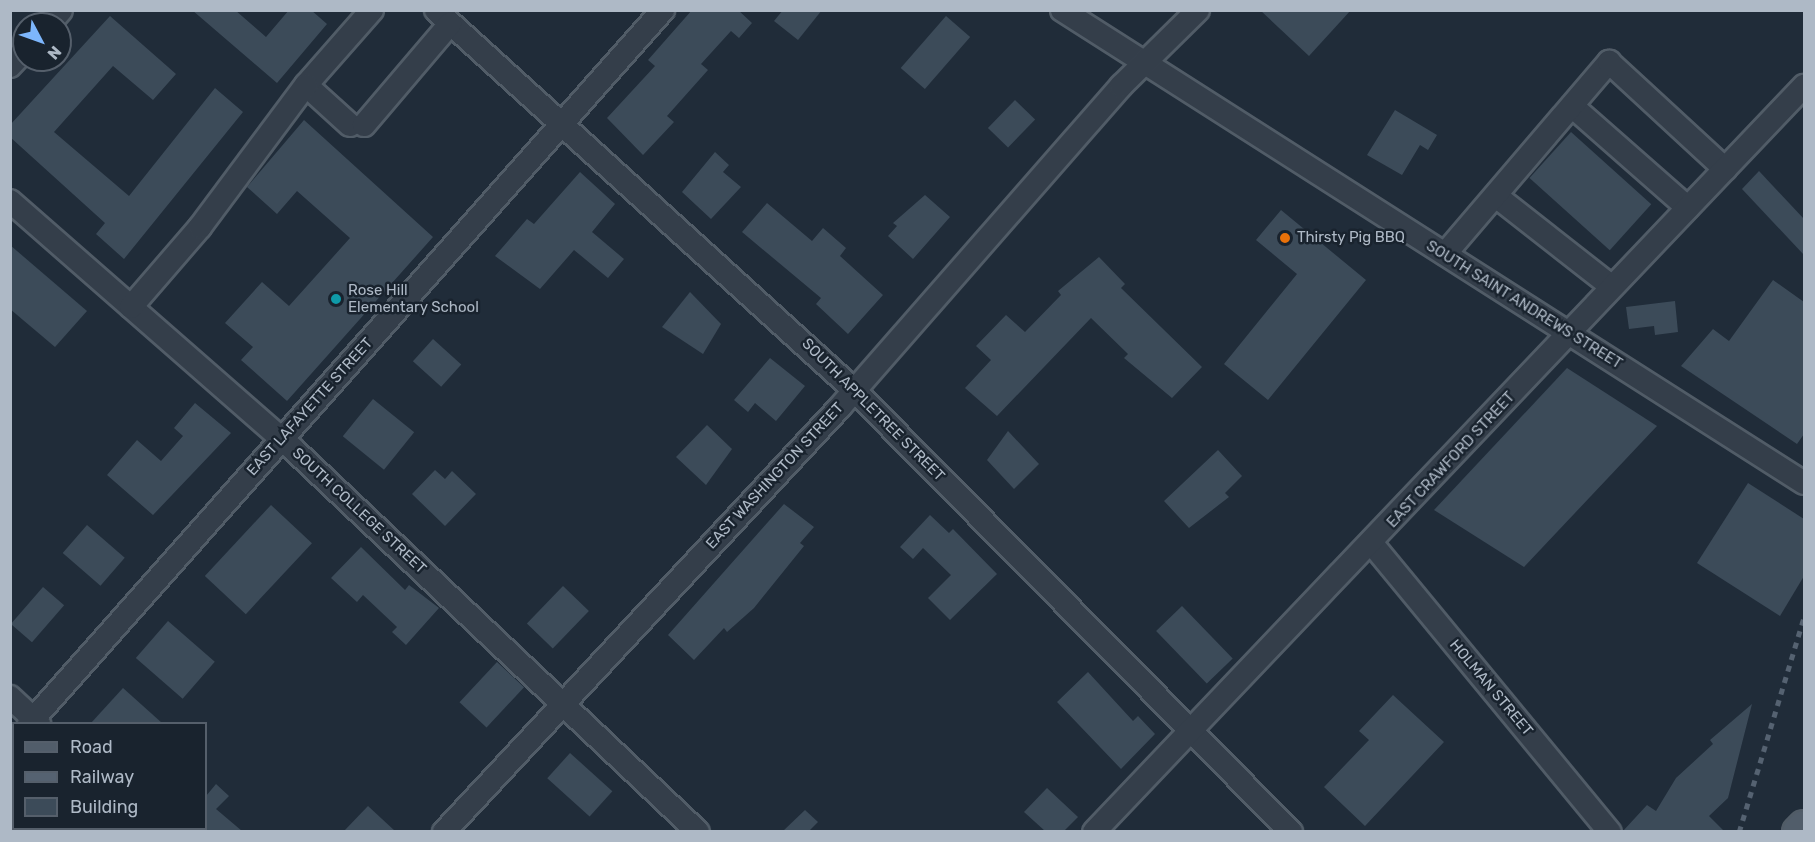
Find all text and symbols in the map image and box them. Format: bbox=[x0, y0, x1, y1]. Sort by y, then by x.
north arrow bbox=[12, 12, 72, 72]
text: N bbox=[44, 42, 65, 63]
place label: Thirsty Pig BBQ bbox=[1297, 229, 1405, 247]
marker: Thirsty Pig BBQ bbox=[1278, 231, 1292, 245]
street label: SOUTH SAINT ANDREWS STREET bbox=[1422, 237, 1626, 373]
place label: Rose Hill Elementary School bbox=[348, 281, 479, 316]
marker: Rose Hill Elementary School bbox=[329, 292, 343, 306]
street label: EAST LAFAYETTE STREET bbox=[243, 334, 377, 480]
street label: SOUTH APPLETREE STREET bbox=[798, 335, 948, 485]
street label: EAST CRAWFORD STREET bbox=[1383, 388, 1519, 532]
street label: EAST WASHINGTON STREET bbox=[702, 399, 848, 553]
street label: SOUTH COLLEGE STREET bbox=[288, 444, 430, 578]
street label: HOLMAN STREET bbox=[1446, 636, 1536, 740]
legend bbox=[12, 722, 207, 830]
text: Road bbox=[70, 736, 113, 758]
text: Railway bbox=[70, 766, 134, 788]
text: Building bbox=[70, 796, 138, 818]

